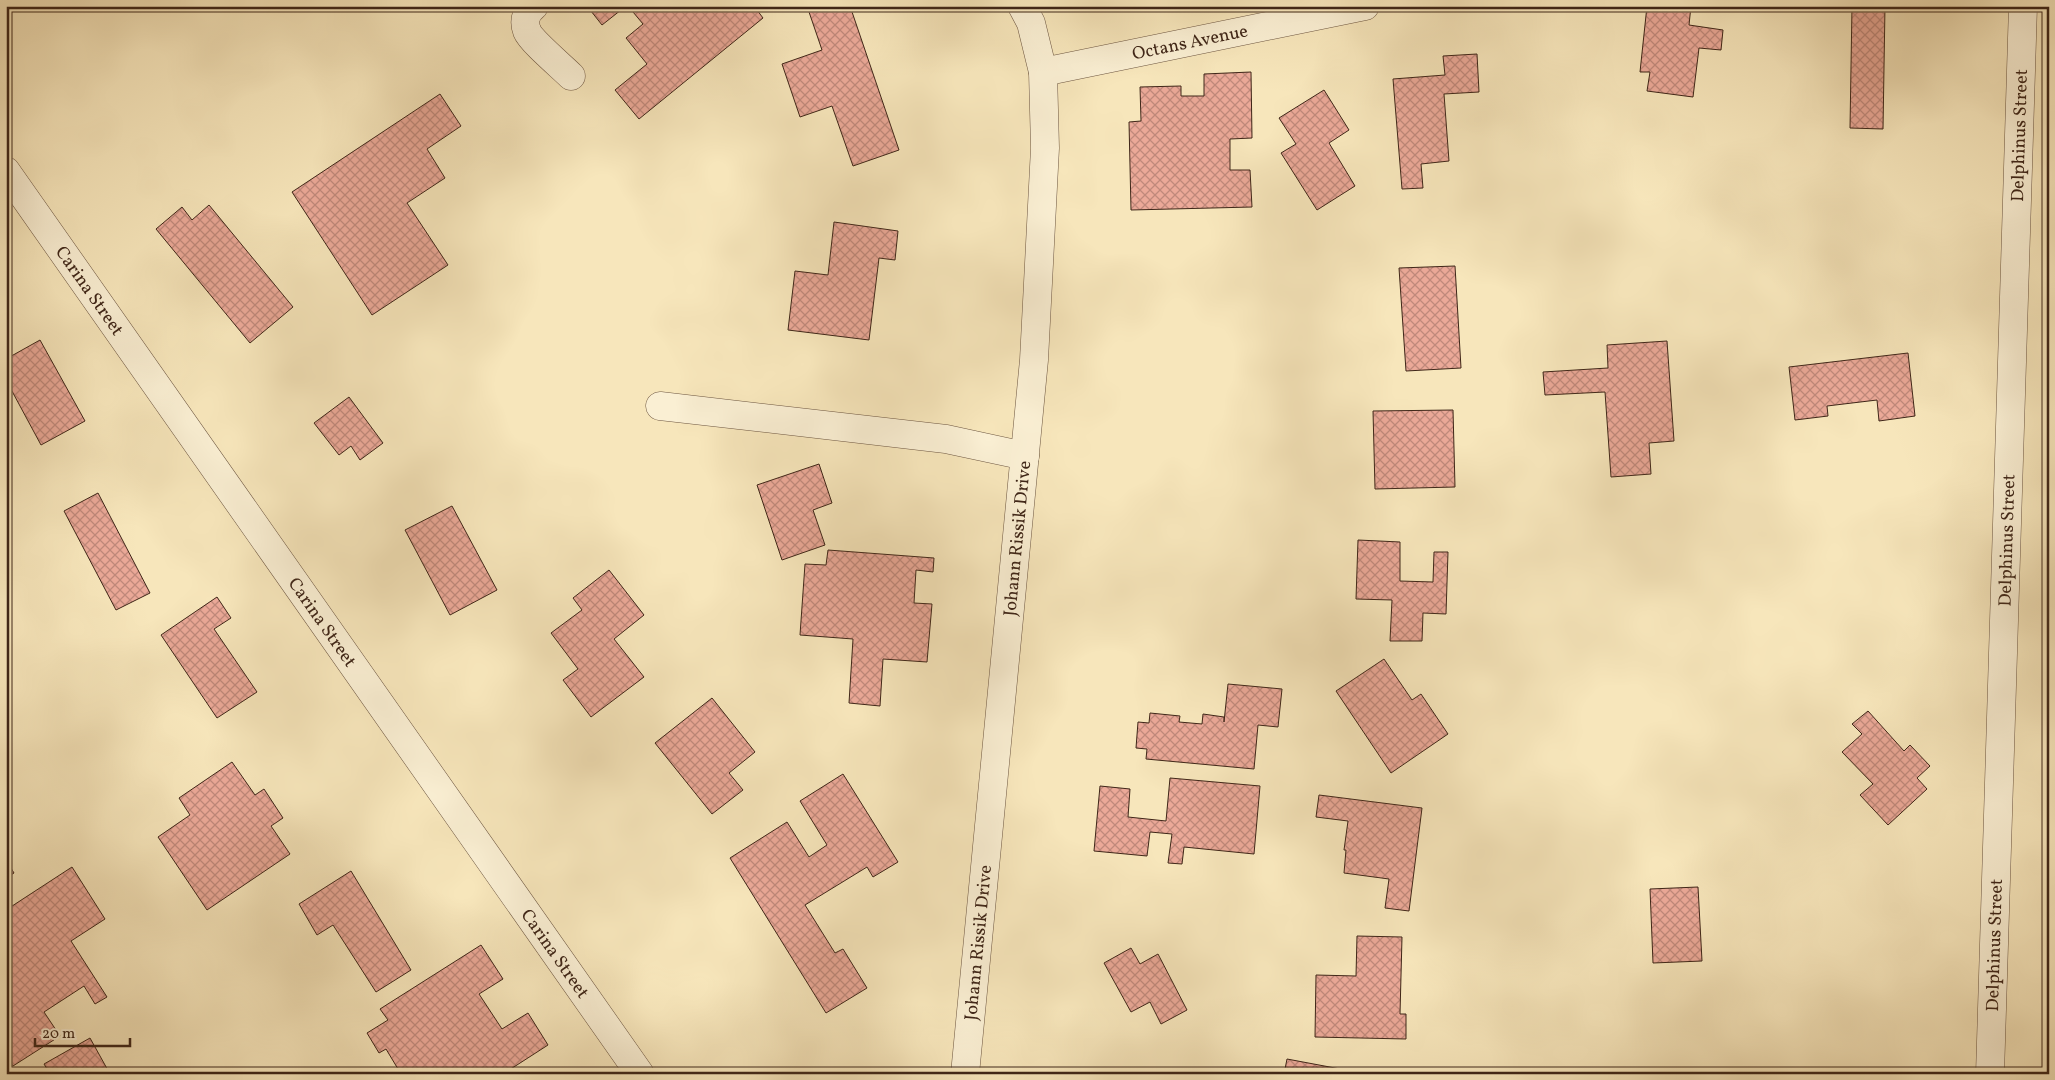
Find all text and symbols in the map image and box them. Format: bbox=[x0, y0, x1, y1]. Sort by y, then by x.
street label: Octans Avenue bbox=[1130, 19, 1250, 67]
street label: Delphinus Street bbox=[2006, 69, 2035, 202]
street label: Carina Street bbox=[48, 242, 129, 341]
street label: Johann Rissik Drive bbox=[998, 460, 1038, 618]
street label: Delphinus Street bbox=[1993, 474, 2023, 607]
street label: Carina Street bbox=[281, 573, 362, 673]
street label: Johann Rissik Drive bbox=[959, 864, 999, 1022]
street label: Delphinus Street bbox=[1981, 878, 2010, 1012]
street label: Carina Street bbox=[514, 904, 594, 1004]
scale bar bbox=[35, 1015, 130, 1047]
text: 20 m bbox=[42, 1024, 75, 1045]

